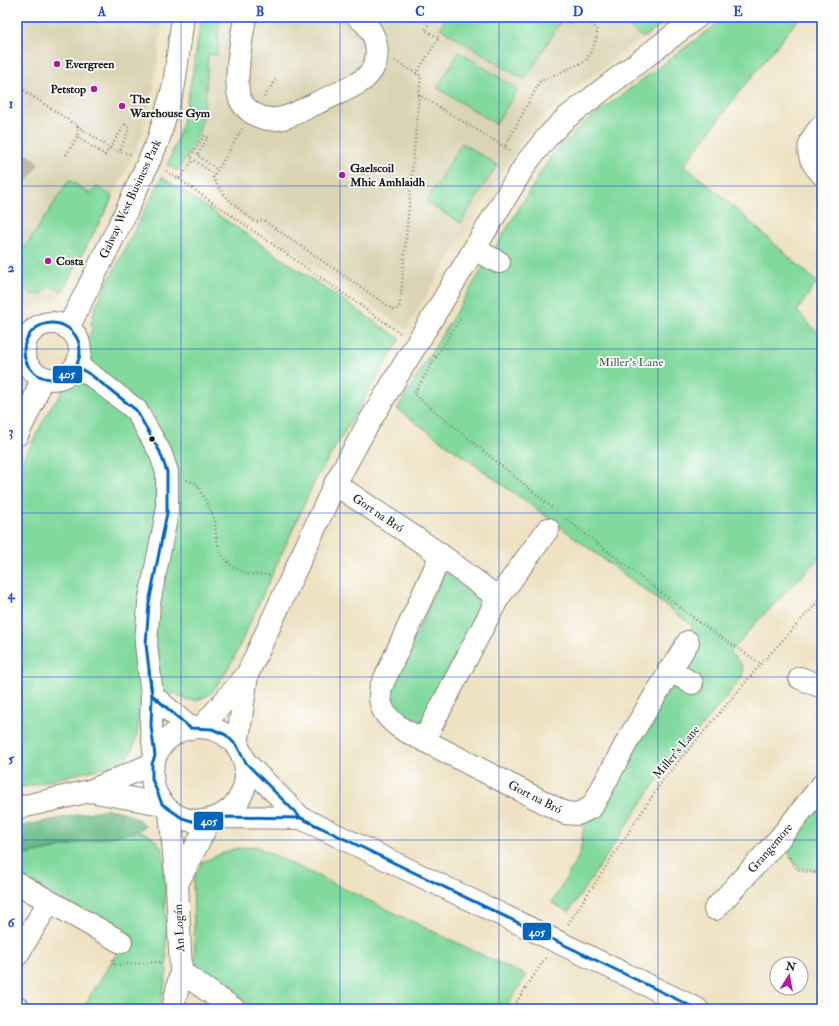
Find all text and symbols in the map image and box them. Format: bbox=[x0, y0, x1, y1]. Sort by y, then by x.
text: A bbox=[97, 4, 107, 20]
text: B bbox=[256, 4, 264, 20]
text: C bbox=[415, 4, 425, 20]
text: D bbox=[573, 4, 584, 20]
text: E bbox=[733, 4, 743, 20]
place label: Evergreen bbox=[65, 57, 115, 72]
marker: Evergreen bbox=[52, 59, 62, 69]
place label: Petstop bbox=[51, 82, 86, 97]
marker: Petstop bbox=[89, 84, 99, 94]
place label: The Warehouse Gym bbox=[129, 92, 211, 121]
text: 1 bbox=[9, 96, 14, 112]
marker: The Warehouse Gym bbox=[117, 101, 127, 111]
street label: Galway West Business Park bbox=[96, 137, 165, 261]
place label: Gaelscoil Mhic Amhlaidh bbox=[349, 161, 426, 190]
marker: Gaelscoil Mhic Amhlaidh bbox=[337, 170, 347, 180]
place label: Costa bbox=[56, 254, 85, 269]
marker: Costa bbox=[43, 256, 53, 266]
text: 2 bbox=[8, 260, 15, 276]
park label: Miller's Lane bbox=[599, 355, 663, 370]
line badge: 405 bbox=[52, 365, 83, 384]
text: 405 bbox=[58, 368, 75, 382]
text: 3 bbox=[9, 424, 14, 440]
unlabelled marker bbox=[147, 434, 157, 444]
street label: Gort na Bró bbox=[349, 491, 406, 536]
text: 4 bbox=[6, 587, 15, 603]
street label: Miller's Lane bbox=[650, 723, 703, 782]
text: 5 bbox=[8, 751, 14, 767]
street label: Gort na Bró bbox=[505, 778, 564, 817]
line badge: 405 bbox=[193, 811, 224, 831]
text: 405 bbox=[200, 815, 217, 829]
street label: Grangemore bbox=[745, 820, 796, 876]
street label: An Logán bbox=[171, 904, 188, 953]
text: 6 bbox=[8, 915, 16, 931]
line badge: 405 bbox=[522, 922, 552, 941]
text: 405 bbox=[528, 926, 545, 940]
north arrow bbox=[769, 956, 809, 996]
text: N bbox=[784, 959, 798, 974]

